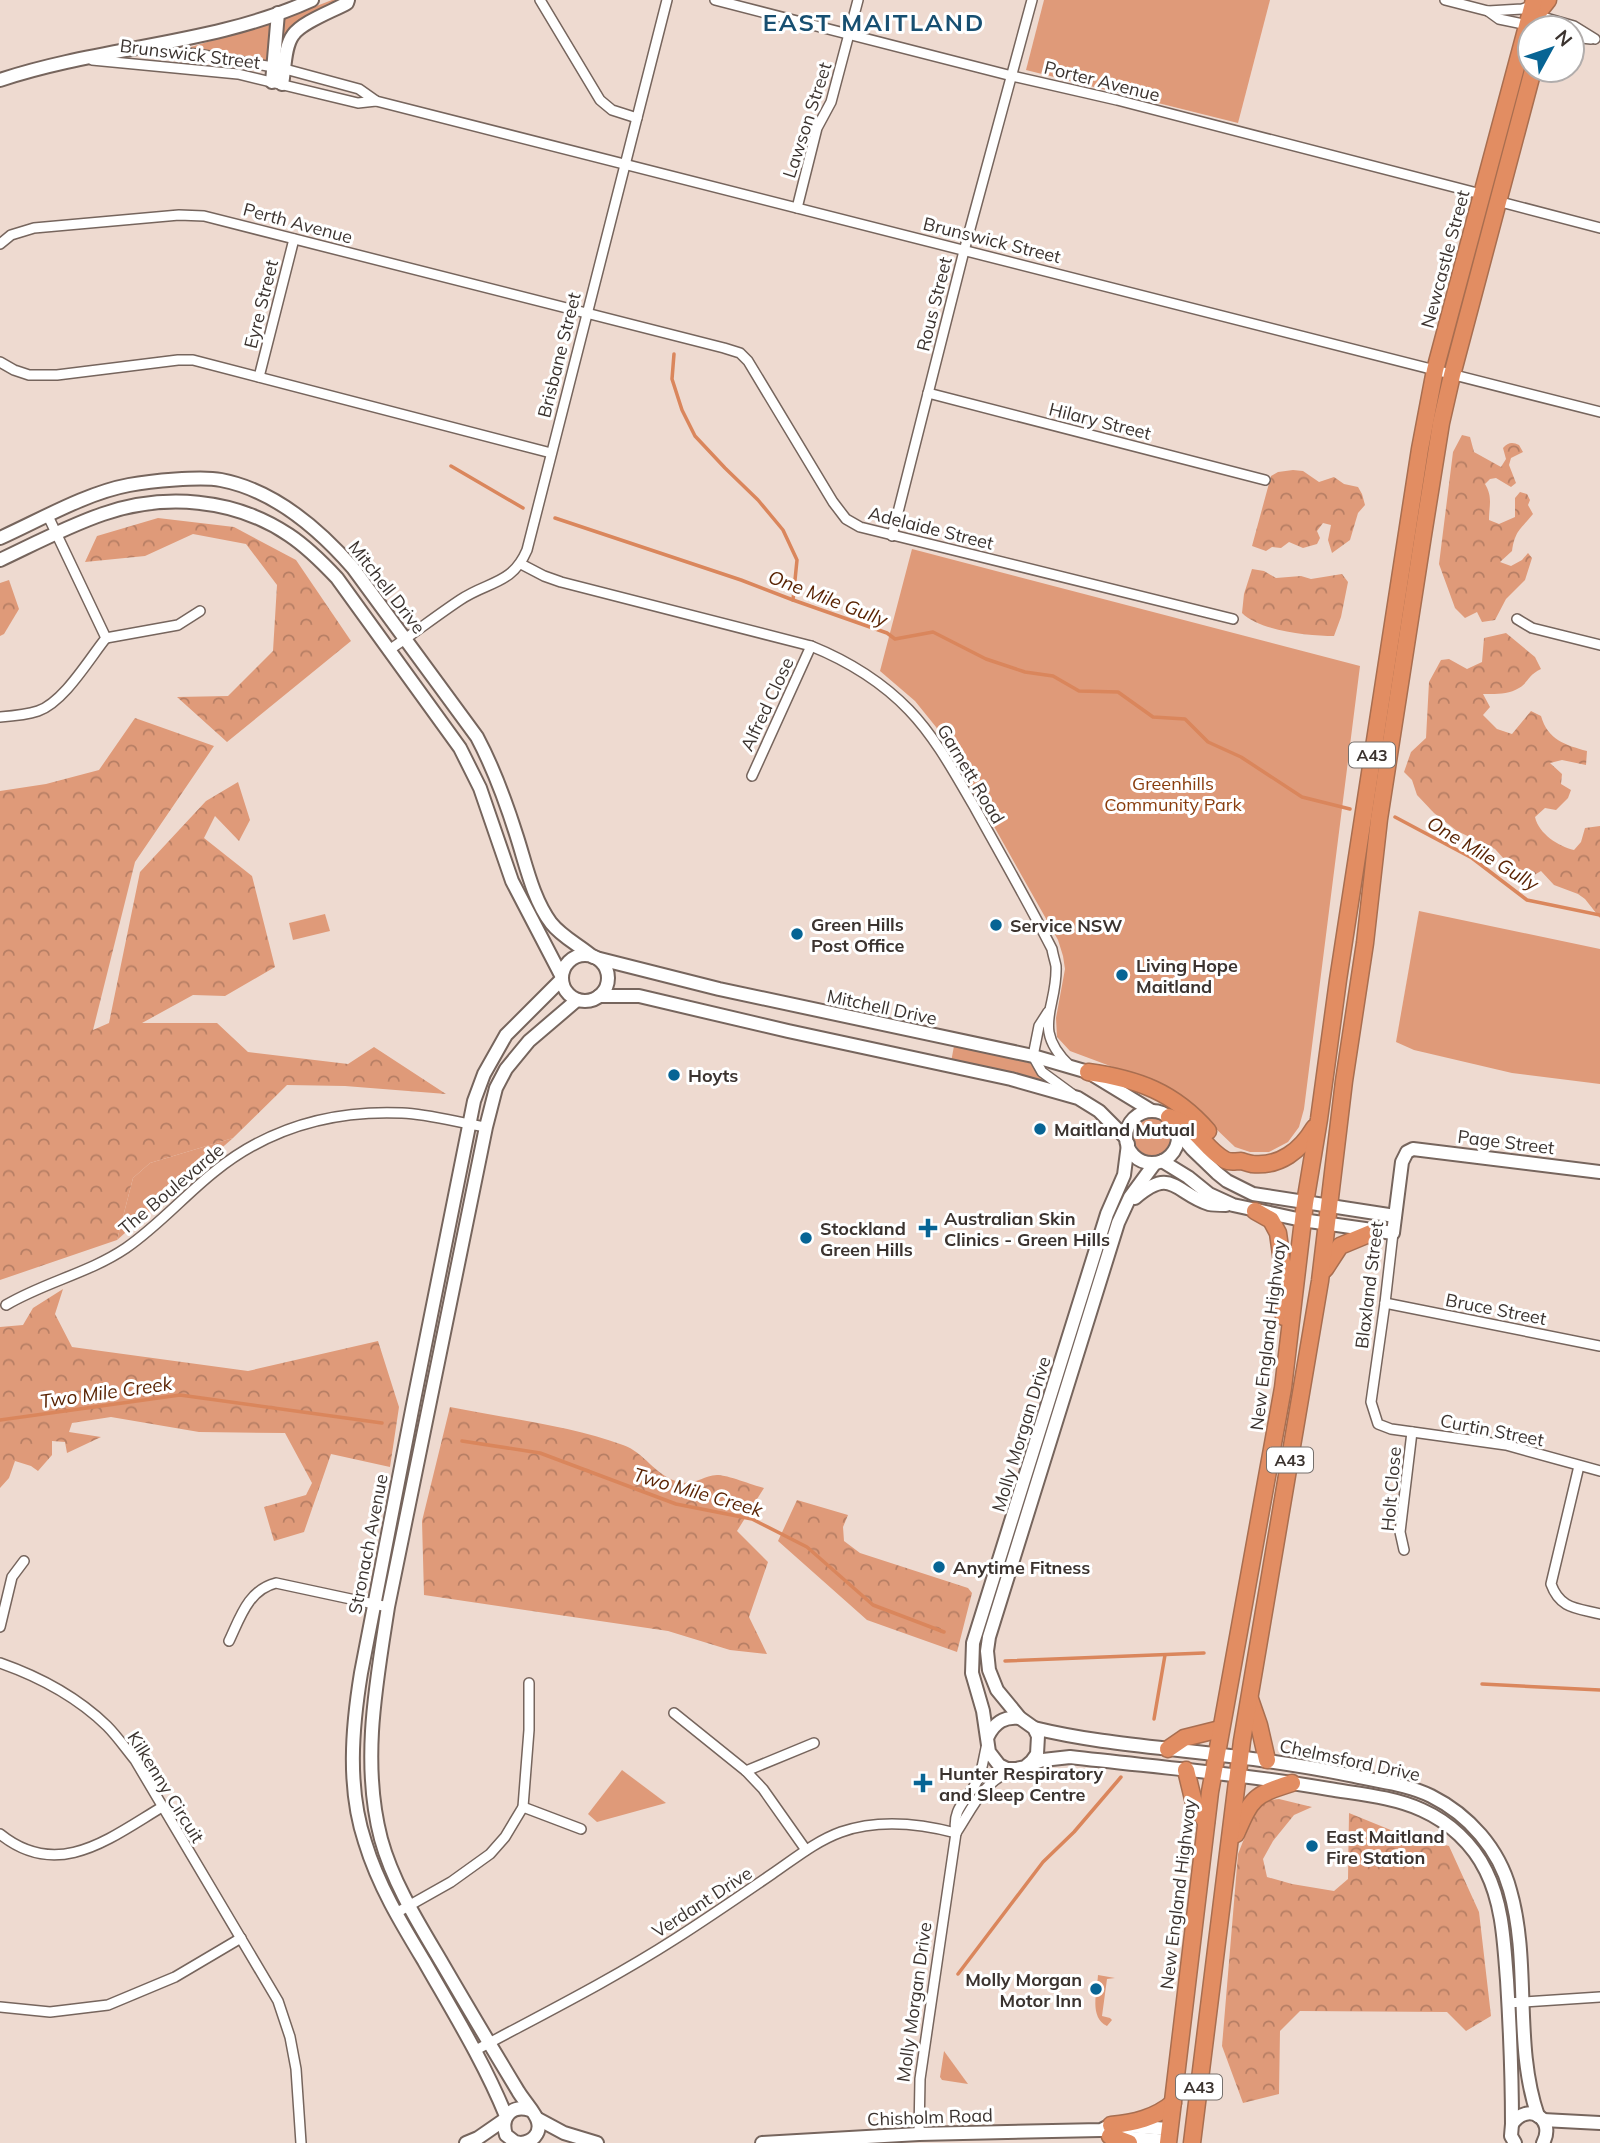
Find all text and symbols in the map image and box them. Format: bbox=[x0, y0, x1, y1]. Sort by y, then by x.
district label: EAST MAITLAND bbox=[763, 7, 985, 37]
north arrow bbox=[1516, 14, 1586, 84]
text: N bbox=[1550, 25, 1578, 51]
street label: Brunswick Street bbox=[119, 34, 261, 74]
street label: Porter Avenue bbox=[1042, 56, 1162, 106]
street label: Lawson Street bbox=[777, 59, 837, 181]
street label: Newcastle Street bbox=[1416, 187, 1474, 331]
street label: Perth Avenue bbox=[241, 197, 355, 249]
street label: Brunswick Street bbox=[921, 212, 1063, 268]
street label: Rous Street bbox=[911, 254, 957, 354]
street label: Eyre Street bbox=[239, 257, 283, 351]
street label: Brisbane Street bbox=[532, 290, 586, 420]
street label: Hilary Street bbox=[1047, 397, 1153, 445]
street label: Adelaide Street bbox=[866, 501, 996, 555]
street label: Mitchell Drive bbox=[343, 536, 431, 638]
water label: One Mile Gully bbox=[765, 564, 892, 632]
street label: Alfred Close bbox=[735, 653, 799, 755]
street label: Garnett Road bbox=[932, 720, 1010, 828]
road number: A43 bbox=[1349, 742, 1395, 768]
park label: Greenhills Community Park bbox=[1104, 772, 1242, 816]
water label: One Mile Gully bbox=[1423, 810, 1544, 896]
place label: Green Hills Post Office bbox=[811, 913, 904, 957]
place label: Service NSW bbox=[1010, 914, 1122, 937]
marker: Service NSW bbox=[988, 917, 1004, 933]
marker: Green Hills Post Office bbox=[789, 926, 805, 942]
place label: Living Hope Maitland bbox=[1136, 954, 1238, 998]
marker: Living Hope Maitland bbox=[1114, 967, 1130, 983]
street label: Mitchell Drive bbox=[825, 984, 939, 1030]
place label: Hoyts bbox=[688, 1064, 738, 1087]
marker: Hoyts bbox=[666, 1067, 682, 1083]
place label: Maitland Mutual bbox=[1054, 1118, 1195, 1141]
marker: Maitland Mutual bbox=[1032, 1121, 1048, 1137]
street label: Page Street bbox=[1456, 1125, 1556, 1159]
street label: The Boulevarde bbox=[114, 1138, 228, 1240]
place label: Australian Skin Clinics - Green Hills bbox=[944, 1207, 1110, 1251]
place label: Stockland Green Hills bbox=[820, 1217, 913, 1261]
marker: Australian Skin Clinics - Green Hills bbox=[918, 1218, 938, 1238]
street label: Blaxland Street bbox=[1350, 1220, 1388, 1350]
marker: Stockland Green Hills bbox=[798, 1230, 814, 1246]
street label: New England Highway bbox=[1245, 1238, 1291, 1432]
street label: Bruce Street bbox=[1444, 1288, 1548, 1330]
street label: Molly Morgan Drive bbox=[986, 1354, 1056, 1514]
water label: Two Mile Creek bbox=[38, 1371, 175, 1413]
street label: Curtin Street bbox=[1438, 1409, 1546, 1451]
street label: Holt Close bbox=[1376, 1446, 1406, 1532]
road number: A43 bbox=[1267, 1448, 1313, 1472]
water label: Two Mile Creek bbox=[631, 1462, 767, 1522]
street label: Stronach Avenue bbox=[343, 1472, 393, 1616]
place label: Anytime Fitness bbox=[953, 1556, 1090, 1579]
marker: Anytime Fitness bbox=[931, 1559, 947, 1575]
street label: Kilkenny Circuit bbox=[123, 1727, 209, 1847]
street label: Chelmsford Drive bbox=[1278, 1734, 1422, 1786]
place label: Hunter Respiratory and Sleep Centre bbox=[939, 1762, 1103, 1806]
marker: Hunter Respiratory and Sleep Centre bbox=[913, 1773, 933, 1793]
street label: New England Highway bbox=[1155, 1797, 1201, 1991]
place label: East Maitland Fire Station bbox=[1326, 1825, 1445, 1869]
marker: East Maitland Fire Station bbox=[1304, 1838, 1320, 1854]
street label: Verdant Drive bbox=[648, 1861, 756, 1943]
street label: Molly Morgan Drive bbox=[891, 1921, 937, 2083]
place label: Molly Morgan Motor Inn bbox=[965, 1968, 1082, 2012]
marker: Molly Morgan Motor Inn bbox=[1088, 1981, 1104, 1997]
road number: A43 bbox=[1176, 2074, 1222, 2100]
street label: Chisholm Road bbox=[867, 2103, 993, 2131]

